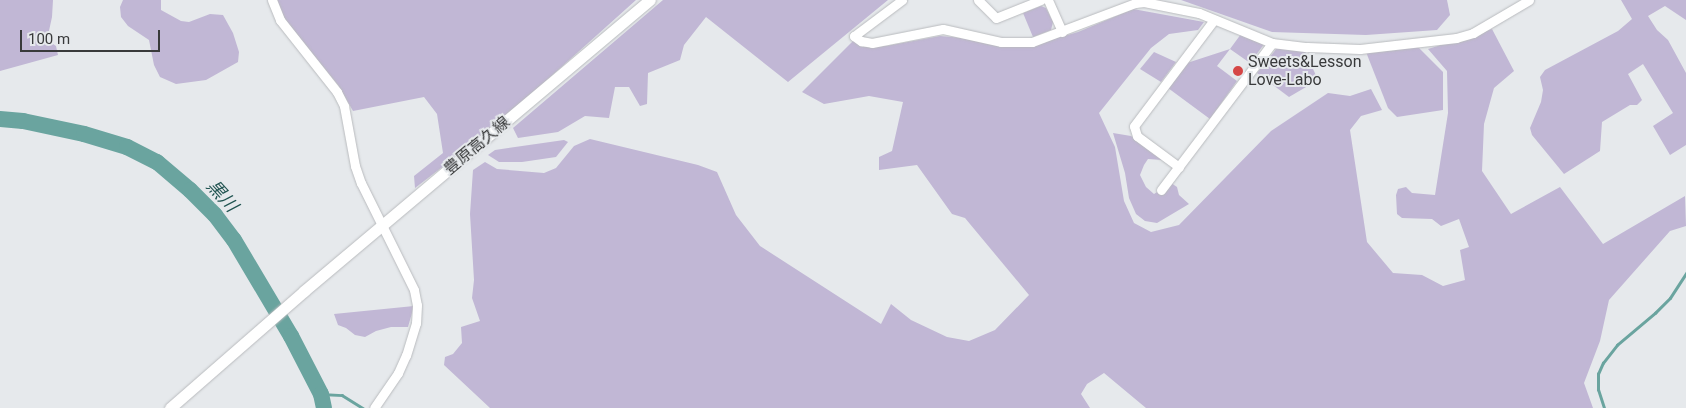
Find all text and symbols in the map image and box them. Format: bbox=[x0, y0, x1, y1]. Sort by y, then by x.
scale bar bbox=[22, 20, 162, 52]
text: 100 m bbox=[28, 30, 70, 48]
place label: Sweets&Lesson Love-Labo bbox=[1248, 52, 1362, 90]
marker: Sweets&Lesson Love-Labo bbox=[1232, 65, 1244, 77]
street label: 豊原高久線 bbox=[440, 113, 514, 179]
water label: 黒川 bbox=[202, 175, 242, 217]

